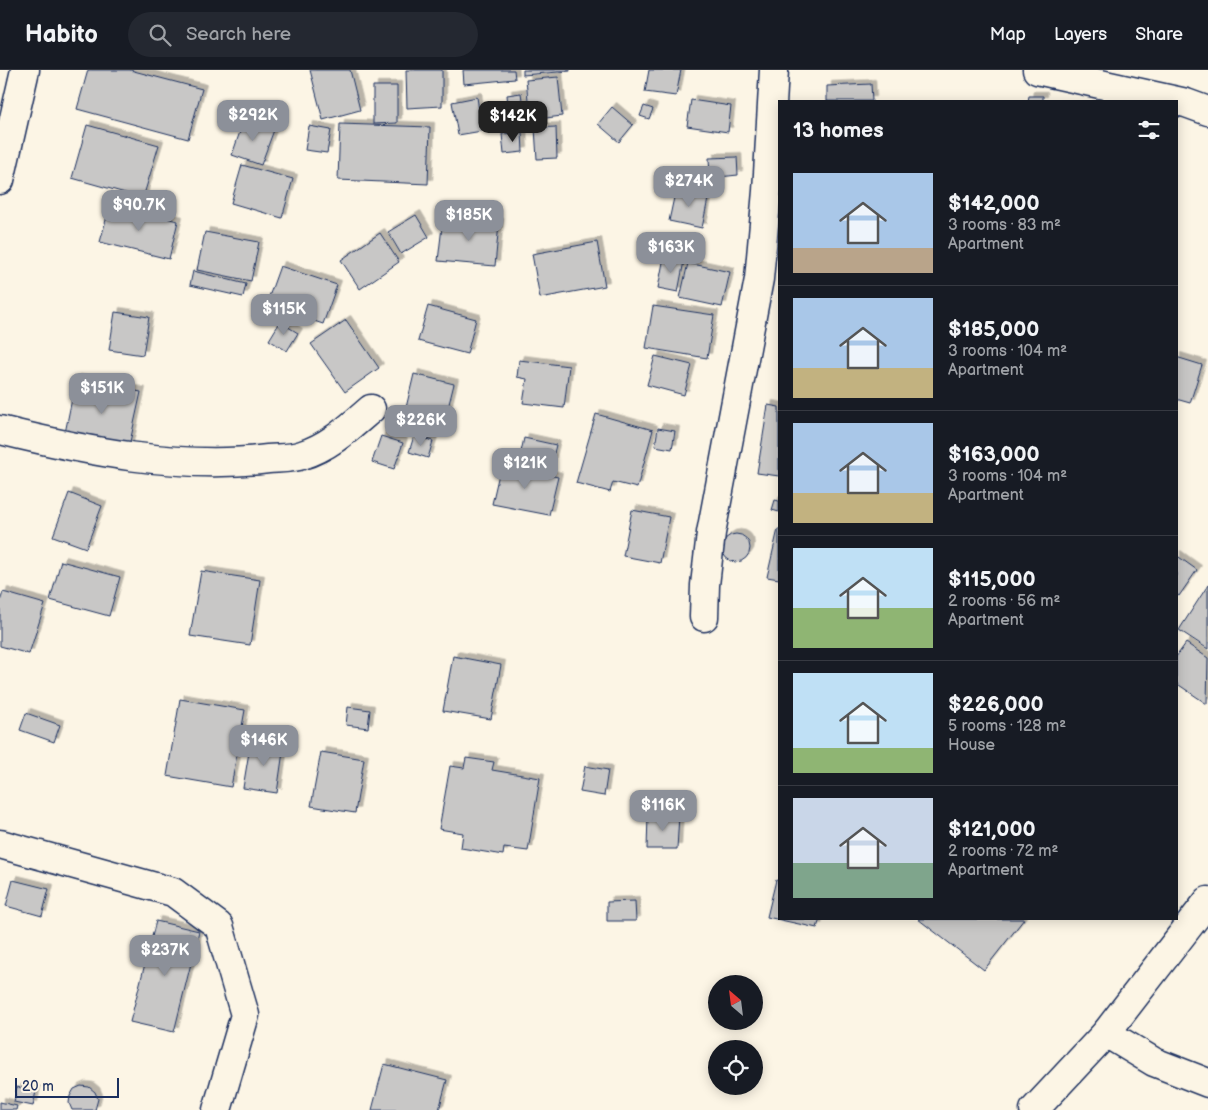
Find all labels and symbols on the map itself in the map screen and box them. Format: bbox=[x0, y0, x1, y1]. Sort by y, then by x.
pin: $292K bbox=[218, 100, 288, 142]
pin: $142K bbox=[478, 100, 548, 143]
pin: $274K bbox=[654, 166, 724, 208]
pin: $90.7K bbox=[98, 190, 180, 232]
pin: $185K bbox=[434, 200, 504, 242]
pin: $163K bbox=[636, 232, 706, 274]
pin: $115K bbox=[249, 294, 319, 336]
pin: $151K bbox=[67, 372, 137, 415]
pin: $226K bbox=[386, 404, 456, 447]
pin: $121K bbox=[490, 448, 560, 490]
pin: $146K bbox=[229, 724, 299, 767]
pin: $116K bbox=[628, 790, 698, 832]
pin: $237K bbox=[130, 934, 200, 977]
north arrow bbox=[708, 975, 762, 1030]
scale bar bbox=[15, 1075, 119, 1098]

